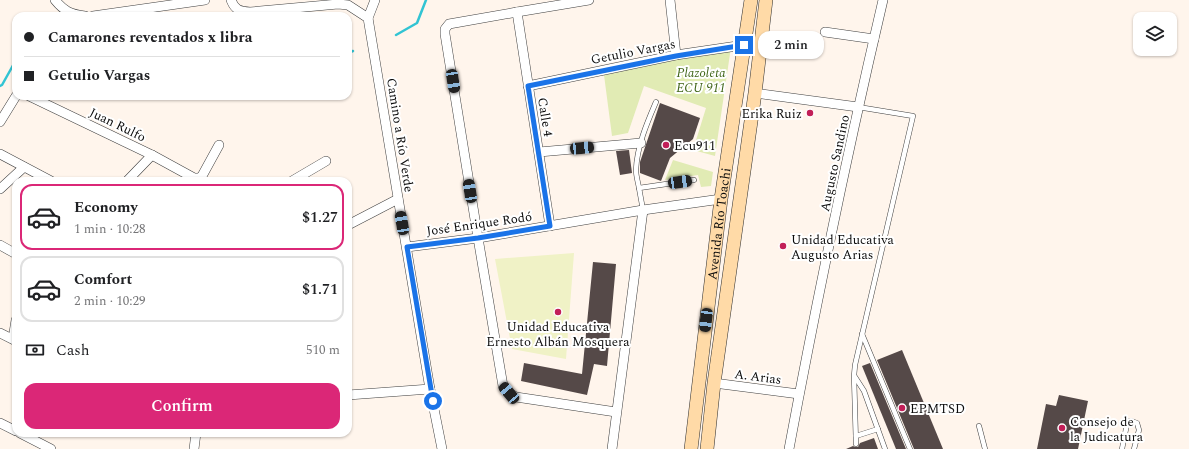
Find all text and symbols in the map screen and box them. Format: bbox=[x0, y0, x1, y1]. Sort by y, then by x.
map controls bbox=[1133, 12, 1177, 56]
button: layers bbox=[1133, 12, 1177, 56]
text: Camarones reventados x libra bbox=[48, 26, 252, 49]
callout: 2 min bbox=[758, 31, 824, 59]
street label: Getulio Vargas bbox=[589, 34, 677, 70]
text: 2 min bbox=[774, 35, 808, 55]
route end bbox=[735, 36, 753, 54]
park label: Plazoleta ECU 911 bbox=[676, 63, 726, 98]
text: Getulio Vargas bbox=[48, 64, 150, 87]
car bbox=[445, 68, 461, 94]
street label: Camino a Río Verde bbox=[381, 77, 419, 194]
street label: Calle 4 bbox=[532, 96, 558, 139]
street label: Juan Rulfo bbox=[86, 103, 149, 147]
place label: Erika Ruiz bbox=[741, 104, 802, 124]
marker: Erika Ruiz bbox=[805, 108, 815, 118]
street label: Augusto Sandino bbox=[815, 113, 855, 213]
place label: Ecu911 bbox=[674, 136, 716, 156]
marker: Ecu911 bbox=[661, 140, 671, 150]
car bbox=[570, 141, 594, 155]
street label: Avenida Río Toachi bbox=[702, 166, 737, 281]
car bbox=[667, 174, 693, 190]
car bbox=[462, 178, 478, 204]
text: Economy bbox=[74, 196, 138, 219]
icon: car bbox=[26, 199, 62, 235]
text: $1.27 bbox=[302, 206, 338, 229]
street label: José Enrique Rodó bbox=[425, 207, 533, 241]
car bbox=[394, 210, 410, 236]
text: 1 min · 10:28 bbox=[74, 219, 146, 239]
place label: Unidad Educativa Augusto Arias bbox=[791, 230, 894, 265]
marker: Unidad Educativa Augusto Arias bbox=[778, 241, 788, 251]
text: Comfort bbox=[74, 268, 132, 291]
icon: car bbox=[26, 271, 62, 307]
text: $1.71 bbox=[302, 278, 338, 301]
text: 2 min · 10:29 bbox=[74, 291, 146, 311]
marker: Unidad Educativa Ernesto Albán Mosquera bbox=[553, 307, 563, 317]
car bbox=[699, 307, 713, 333]
place label: Unidad Educativa Ernesto Albán Mosquera bbox=[486, 317, 630, 352]
icon: cash bbox=[24, 339, 46, 361]
text: Cash bbox=[56, 339, 89, 362]
text: 510 m bbox=[306, 340, 340, 360]
street label: A. Arias bbox=[733, 364, 783, 390]
car bbox=[497, 380, 521, 406]
button: Confirm bbox=[24, 383, 340, 429]
route start bbox=[424, 392, 442, 410]
place label: EPMTSD bbox=[910, 399, 965, 419]
marker: EPMTSD bbox=[897, 403, 907, 413]
place label: Consejo de la Judicatura bbox=[1070, 412, 1144, 447]
marker: Consejo de la Judicatura bbox=[1057, 423, 1067, 433]

